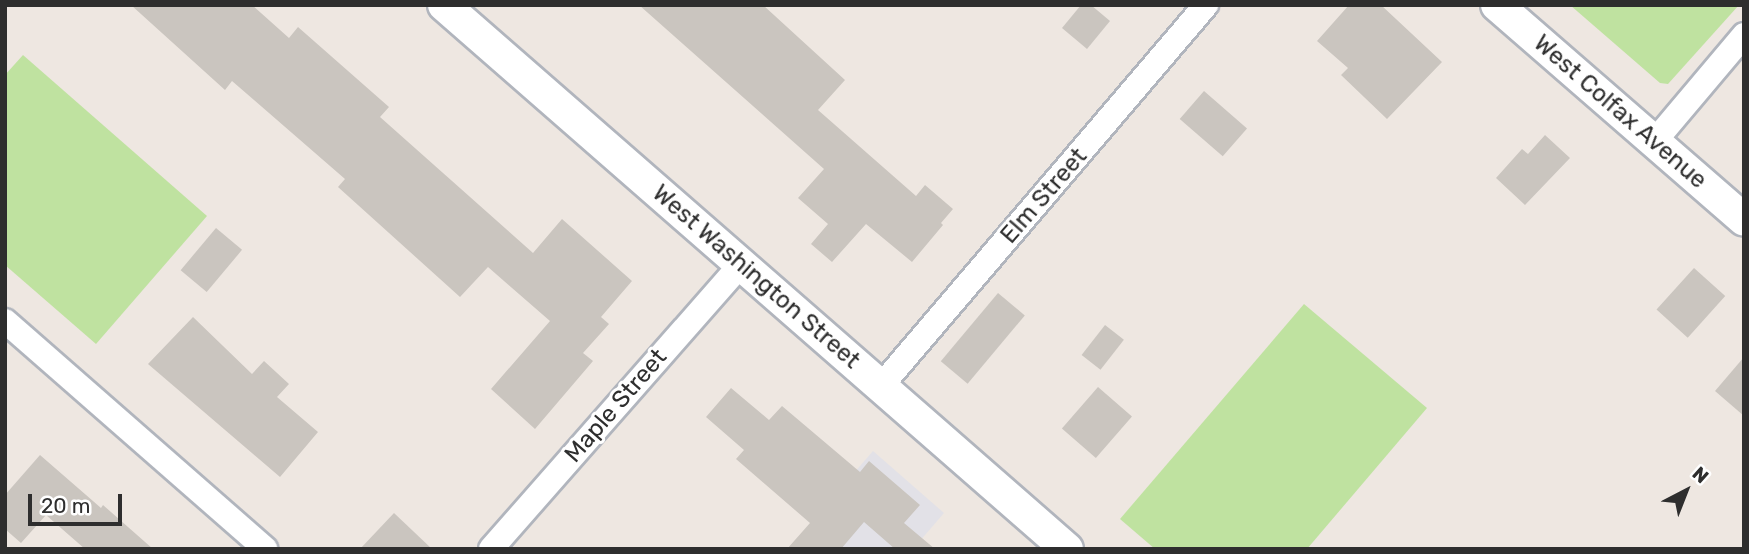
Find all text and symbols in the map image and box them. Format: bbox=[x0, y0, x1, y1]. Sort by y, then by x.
street label: West Colfax Avenue bbox=[1527, 29, 1713, 195]
street label: Elm Street bbox=[995, 142, 1093, 250]
street label: West Washington Street bbox=[646, 179, 866, 375]
street label: Maple Street bbox=[559, 343, 673, 469]
north arrow bbox=[1651, 456, 1721, 526]
text: N bbox=[1688, 462, 1713, 488]
scale bar bbox=[32, 480, 126, 524]
text: 20 m bbox=[41, 493, 90, 518]

